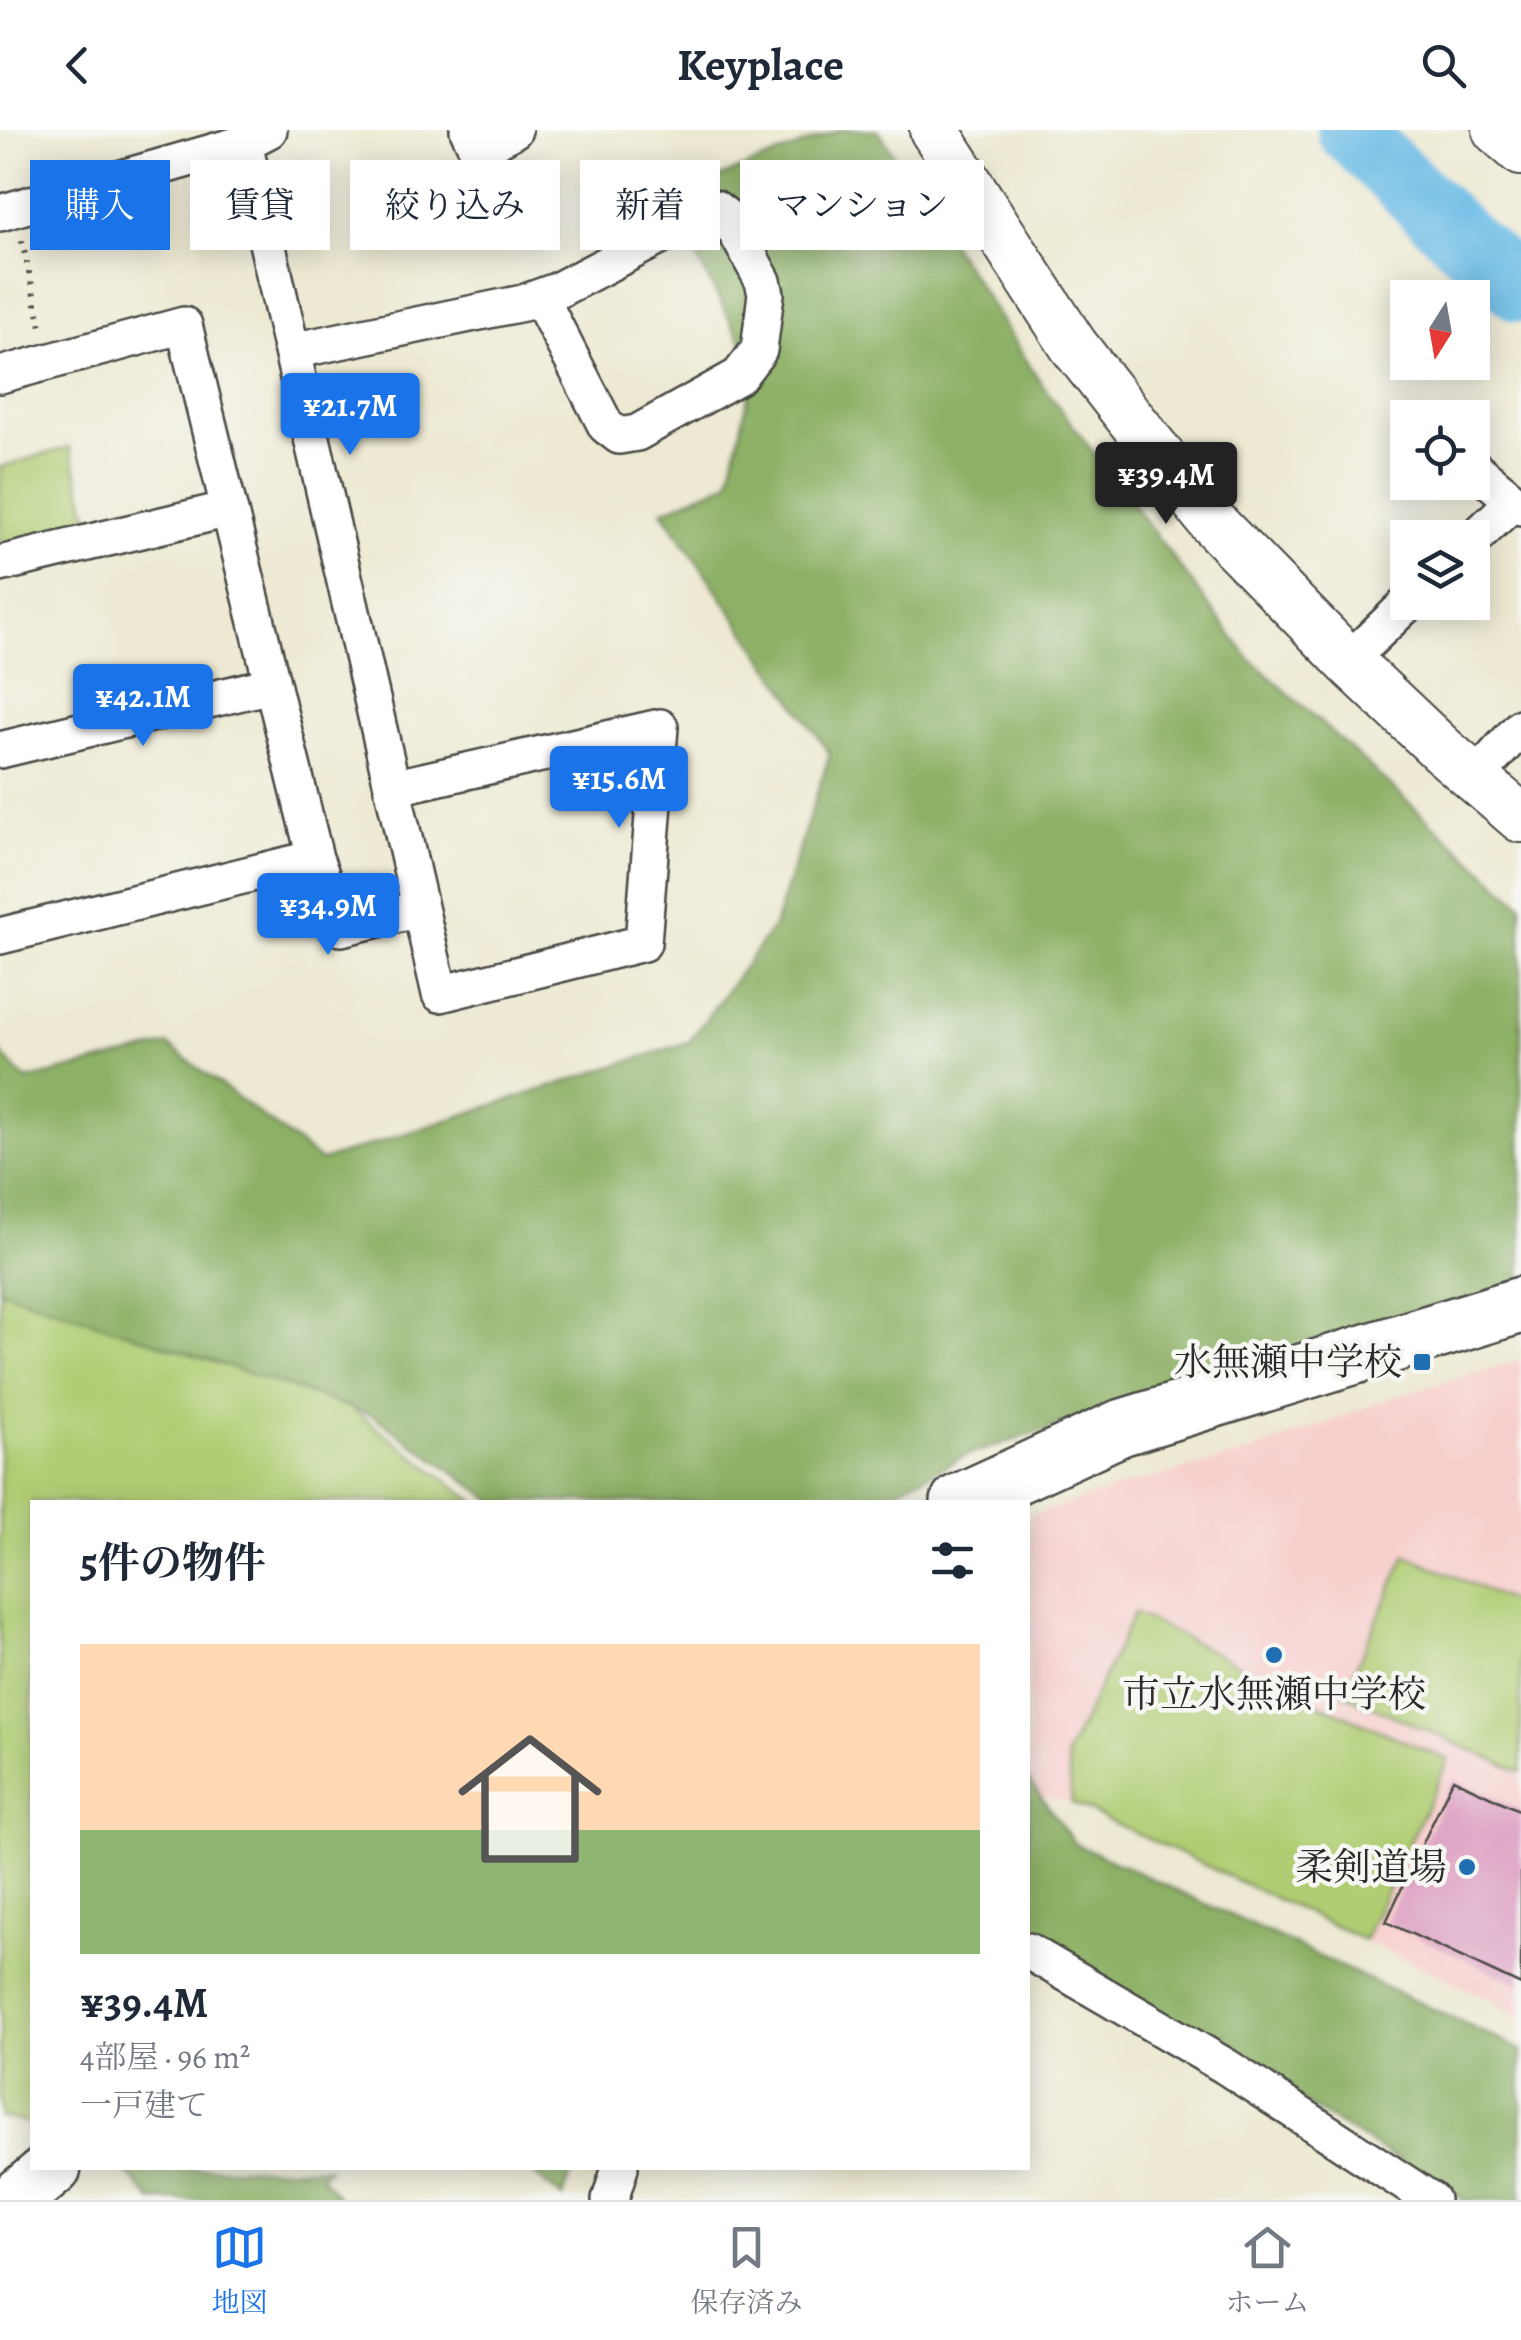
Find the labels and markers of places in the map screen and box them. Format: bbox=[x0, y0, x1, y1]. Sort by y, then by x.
pin: ¥21.7M bbox=[269, 373, 431, 458]
pin: ¥39.4M bbox=[1085, 442, 1247, 527]
pin: ¥42.1M bbox=[62, 664, 224, 749]
pin: ¥15.6M bbox=[538, 746, 700, 831]
pin: ¥34.9M bbox=[247, 873, 409, 958]
place label: 水無瀬中学校 bbox=[1174, 1336, 1402, 1388]
marker: 水無瀬中学校 bbox=[1411, 1351, 1433, 1373]
marker: 市立水無瀬中学校 bbox=[1263, 1644, 1285, 1666]
place label: 市立水無瀬中学校 bbox=[1122, 1668, 1426, 1720]
place label: 柔剣道場 bbox=[1295, 1841, 1447, 1893]
marker: 柔剣道場 bbox=[1456, 1856, 1478, 1878]

